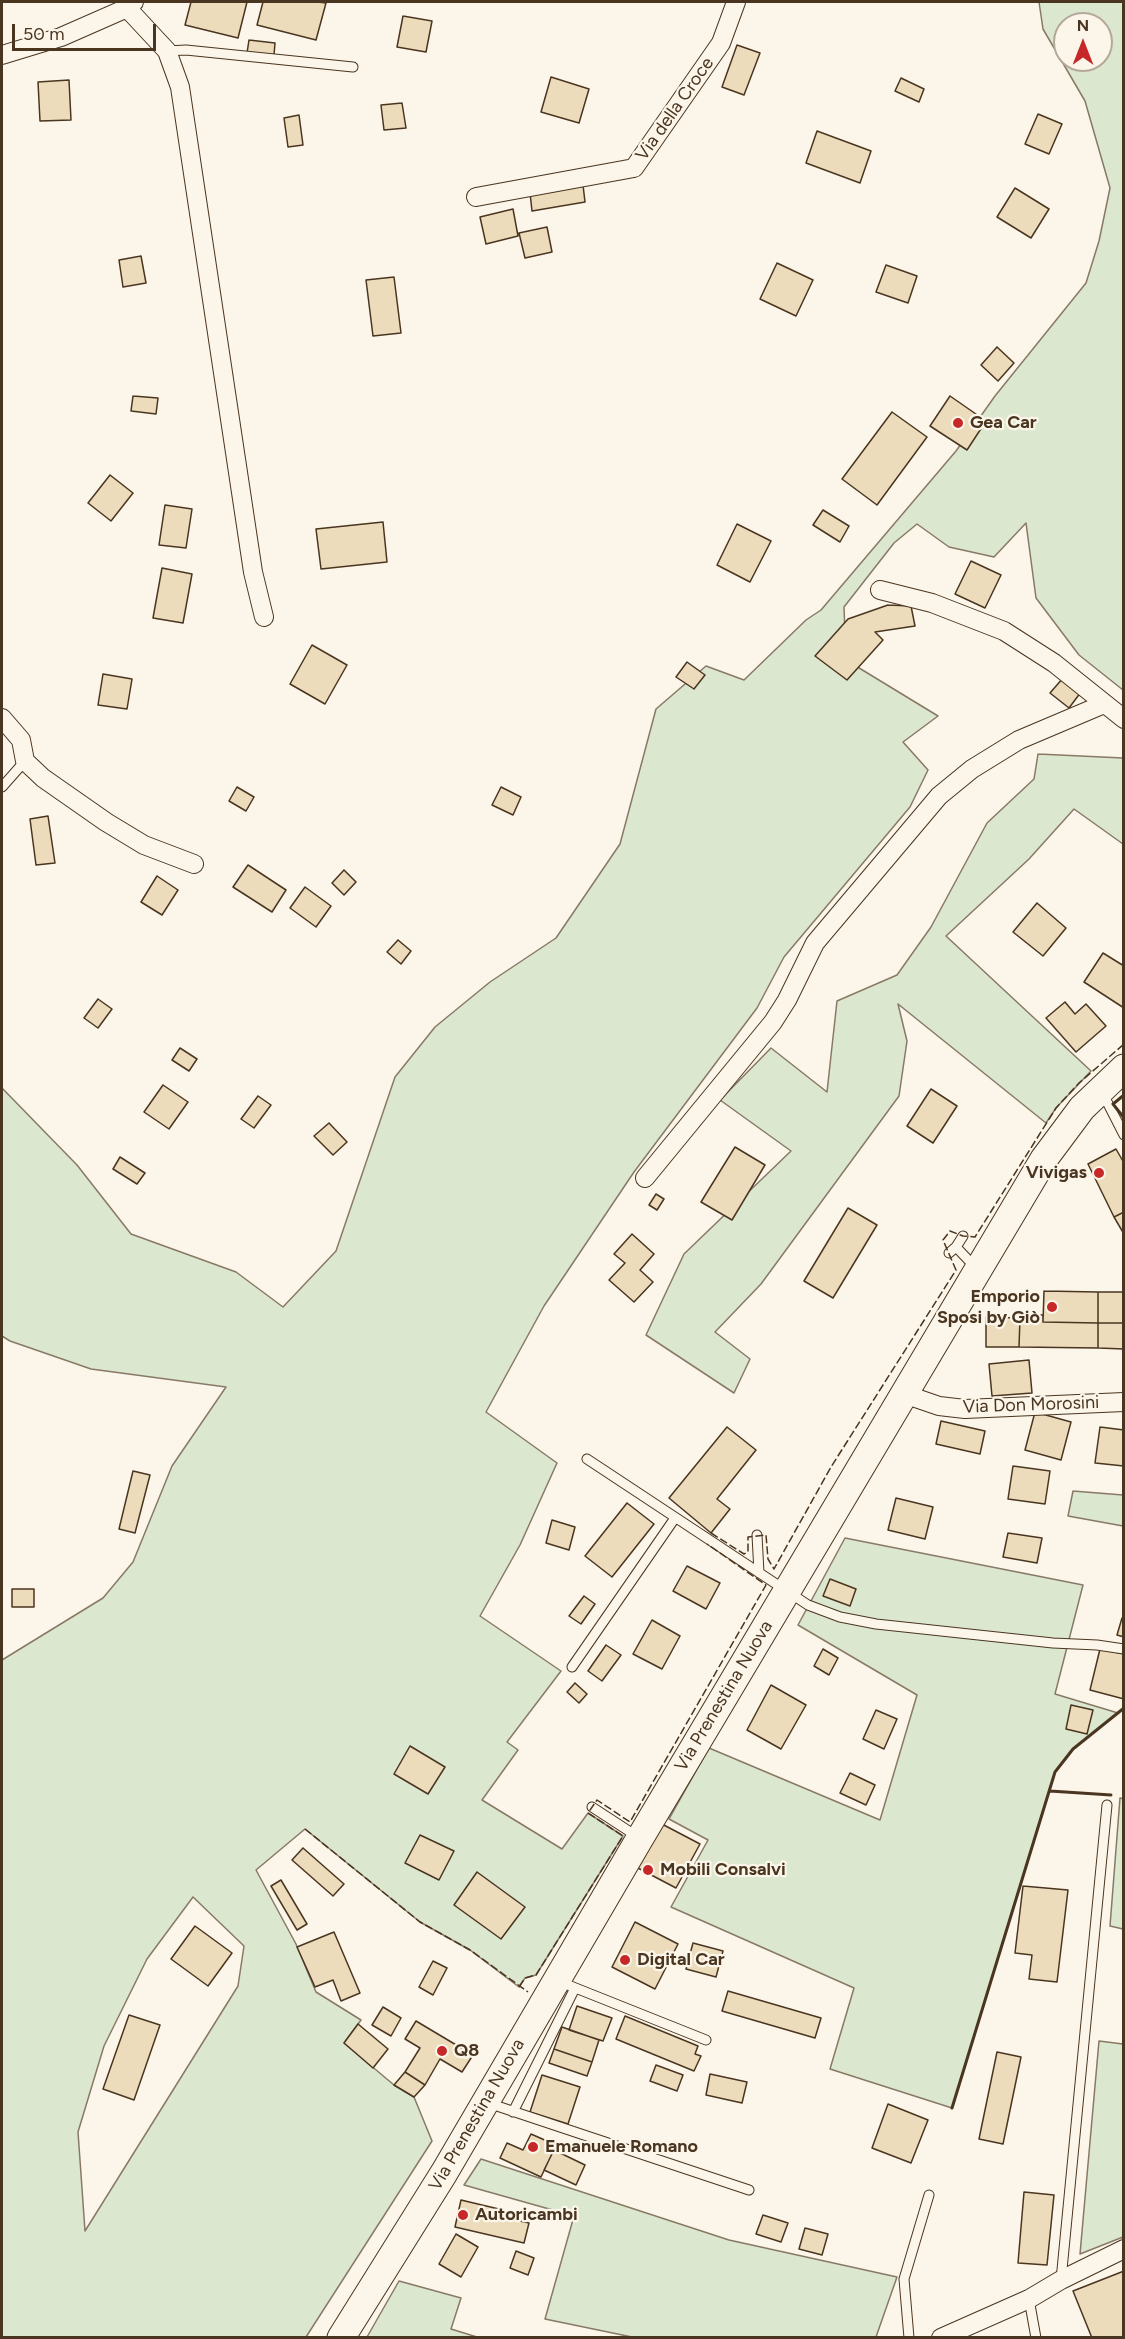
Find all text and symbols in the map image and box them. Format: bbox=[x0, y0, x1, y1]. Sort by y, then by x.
scale bar bbox=[15, 12, 159, 50]
north arrow bbox=[1053, 12, 1113, 72]
text: N bbox=[1077, 16, 1089, 35]
text: 50 m bbox=[23, 23, 65, 45]
street label: Via della Croce bbox=[631, 53, 719, 165]
place label: Gea Car bbox=[970, 412, 1037, 434]
marker: Gea Car bbox=[951, 416, 965, 430]
place label: Vivigas bbox=[1026, 1162, 1087, 1184]
marker: Vivigas bbox=[1092, 1166, 1106, 1180]
place label: Emporio Sposi by Giò bbox=[937, 1286, 1040, 1328]
marker: Emporio Sposi by Giò bbox=[1045, 1300, 1059, 1314]
street label: Via Don Morosini bbox=[962, 1392, 1100, 1418]
street label: Via Prenestina Nuova bbox=[670, 1617, 778, 1775]
place label: Mobili Consalvi bbox=[660, 1859, 786, 1881]
marker: Mobili Consalvi bbox=[641, 1863, 655, 1877]
place label: Digital Car bbox=[637, 1949, 725, 1971]
marker: Digital Car bbox=[618, 1953, 632, 1967]
street label: Via Prenestina Nuova bbox=[425, 2035, 529, 2195]
place label: Q8 bbox=[454, 2040, 479, 2062]
marker: Q8 bbox=[435, 2044, 449, 2058]
place label: Emanuele Romano bbox=[545, 2136, 698, 2158]
marker: Emanuele Romano bbox=[526, 2140, 540, 2154]
place label: Autoricambi bbox=[475, 2204, 578, 2226]
marker: Autoricambi bbox=[456, 2208, 470, 2222]

